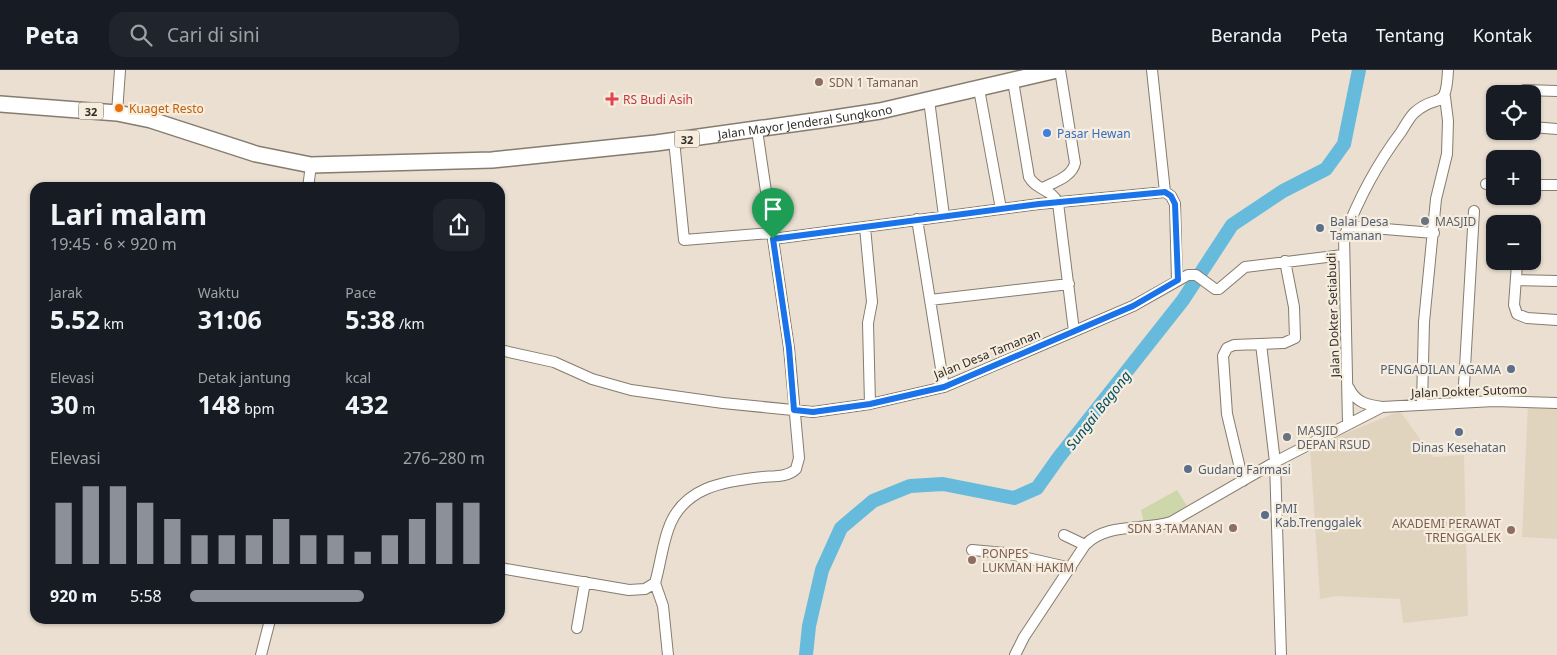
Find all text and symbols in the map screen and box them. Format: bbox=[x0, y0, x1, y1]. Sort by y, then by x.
search box bbox=[109, 12, 459, 57]
text: Peta bbox=[25, 18, 79, 51]
icon: search bbox=[127, 21, 155, 49]
text: Cari di sini bbox=[167, 22, 260, 48]
text: Beranda bbox=[1211, 23, 1282, 47]
text: Peta bbox=[1310, 23, 1348, 47]
text: Tentang bbox=[1376, 23, 1445, 47]
text: Kontak bbox=[1473, 23, 1532, 47]
place label: SDN 1 Tamanan bbox=[829, 74, 919, 91]
marker: SDN 1 Tamanan bbox=[813, 76, 825, 88]
map controls bbox=[1486, 85, 1541, 270]
button: locate bbox=[1486, 85, 1541, 140]
place label: RS Budi Asih bbox=[623, 91, 693, 108]
marker: RS Budi Asih bbox=[605, 92, 619, 106]
place label: Kuaget Resto bbox=[129, 100, 204, 117]
street label: Jalan Mayor Jenderal Sungkono bbox=[716, 100, 894, 143]
road number: 32 bbox=[78, 102, 104, 119]
marker: Kuaget Resto bbox=[113, 102, 125, 114]
place label: Pasar Hewan bbox=[1057, 125, 1131, 142]
marker: Pasar Hewan bbox=[1041, 127, 1053, 139]
road number: 32 bbox=[674, 131, 700, 148]
button: + bbox=[1486, 150, 1541, 205]
pin bbox=[752, 188, 794, 239]
text: Lari malam bbox=[50, 195, 207, 233]
icon: arrive bbox=[759, 195, 787, 223]
button: share bbox=[433, 199, 485, 251]
place label: Balai Desa Tamanan bbox=[1330, 213, 1389, 244]
place label: MASJID bbox=[1435, 213, 1476, 230]
marker: MASJID bbox=[1419, 215, 1431, 227]
button: − bbox=[1486, 215, 1541, 270]
marker: Balai Desa Tamanan bbox=[1314, 222, 1326, 234]
text: 19:45 · 6 × 920 m bbox=[50, 233, 177, 255]
street label: Jalan Dokter Setiabudi bbox=[1322, 252, 1344, 379]
text: Jarak bbox=[50, 283, 83, 302]
text: Waktu bbox=[198, 283, 239, 302]
text: Pace bbox=[345, 283, 376, 302]
text: 5.52 bbox=[50, 302, 100, 336]
text: 31:06 bbox=[198, 302, 262, 336]
text: 5:38 bbox=[345, 302, 395, 336]
text: km bbox=[100, 314, 124, 333]
text: /km bbox=[395, 314, 425, 333]
street label: Jalan Desa Tamanan bbox=[930, 325, 1043, 384]
place label: PENGADILAN AGAMA bbox=[1380, 361, 1501, 378]
marker: PENGADILAN AGAMA bbox=[1505, 363, 1517, 375]
water label: Sungai Bagong bbox=[1061, 367, 1135, 453]
text: Elevasi bbox=[50, 368, 94, 387]
text: Detak jantung bbox=[198, 368, 291, 387]
text: kcal bbox=[345, 368, 371, 387]
street label: Jalan Dokter Sutomo bbox=[1410, 380, 1527, 402]
text: 30 bbox=[50, 387, 79, 421]
text: 148 bbox=[198, 387, 241, 421]
text: 432 bbox=[345, 387, 388, 421]
text: m bbox=[79, 399, 95, 418]
text: bpm bbox=[241, 399, 275, 418]
place label: MASJID DEPAN RSUD bbox=[1297, 422, 1371, 453]
marker: Dinas Kesehatan bbox=[1453, 426, 1465, 438]
marker: MASJID DEPAN RSUD bbox=[1281, 431, 1293, 443]
place label: Dinas Kesehatan bbox=[1412, 439, 1506, 456]
text: Elevasi bbox=[50, 447, 101, 469]
text: 276–280 m bbox=[403, 447, 485, 469]
place label: Gudang Farmasi bbox=[1198, 461, 1291, 478]
marker: Gudang Farmasi bbox=[1182, 463, 1194, 475]
place label: PMI Kab.Trenggalek bbox=[1275, 500, 1362, 531]
marker: PMI Kab.Trenggalek bbox=[1259, 509, 1271, 521]
place label: AKADEMI PERAWAT TRENGGALEK bbox=[1392, 515, 1502, 546]
place label: SDN 3 TAMANAN bbox=[1127, 520, 1223, 537]
marker: SDN 3 TAMANAN bbox=[1227, 522, 1239, 534]
marker: AKADEMI PERAWAT TRENGGALEK bbox=[1505, 524, 1517, 536]
place label: PONPES LUKMAN HAKIM bbox=[982, 545, 1074, 576]
marker: PONPES LUKMAN HAKIM bbox=[966, 554, 978, 566]
text: 920 m bbox=[50, 585, 97, 607]
text: 5:58 bbox=[130, 585, 162, 607]

